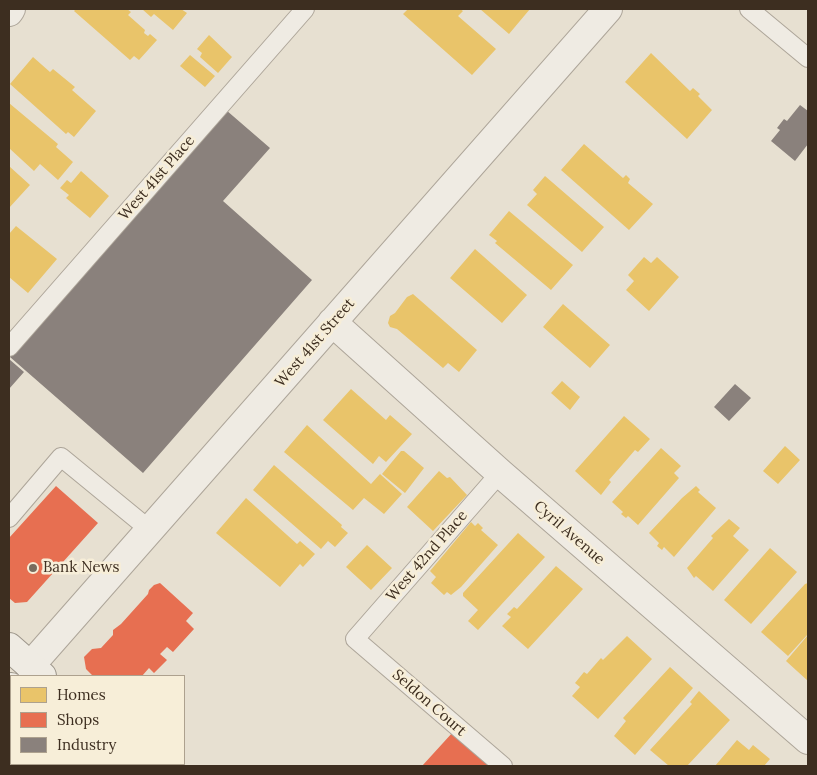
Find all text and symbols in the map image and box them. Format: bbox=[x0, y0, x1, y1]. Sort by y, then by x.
street label: West 41st Place bbox=[115, 132, 199, 224]
street label: West 41st Street bbox=[271, 295, 359, 391]
street label: Cyril Avenue bbox=[530, 497, 608, 569]
street label: West 42nd Place bbox=[383, 507, 471, 605]
place label: Bank News bbox=[43, 559, 119, 577]
marker: Bank News bbox=[27, 562, 39, 574]
street label: Seldon Court bbox=[388, 666, 470, 740]
legend bbox=[10, 675, 185, 765]
text: Homes bbox=[57, 685, 106, 704]
text: Shops bbox=[57, 710, 99, 729]
text: Industry bbox=[57, 735, 116, 754]

